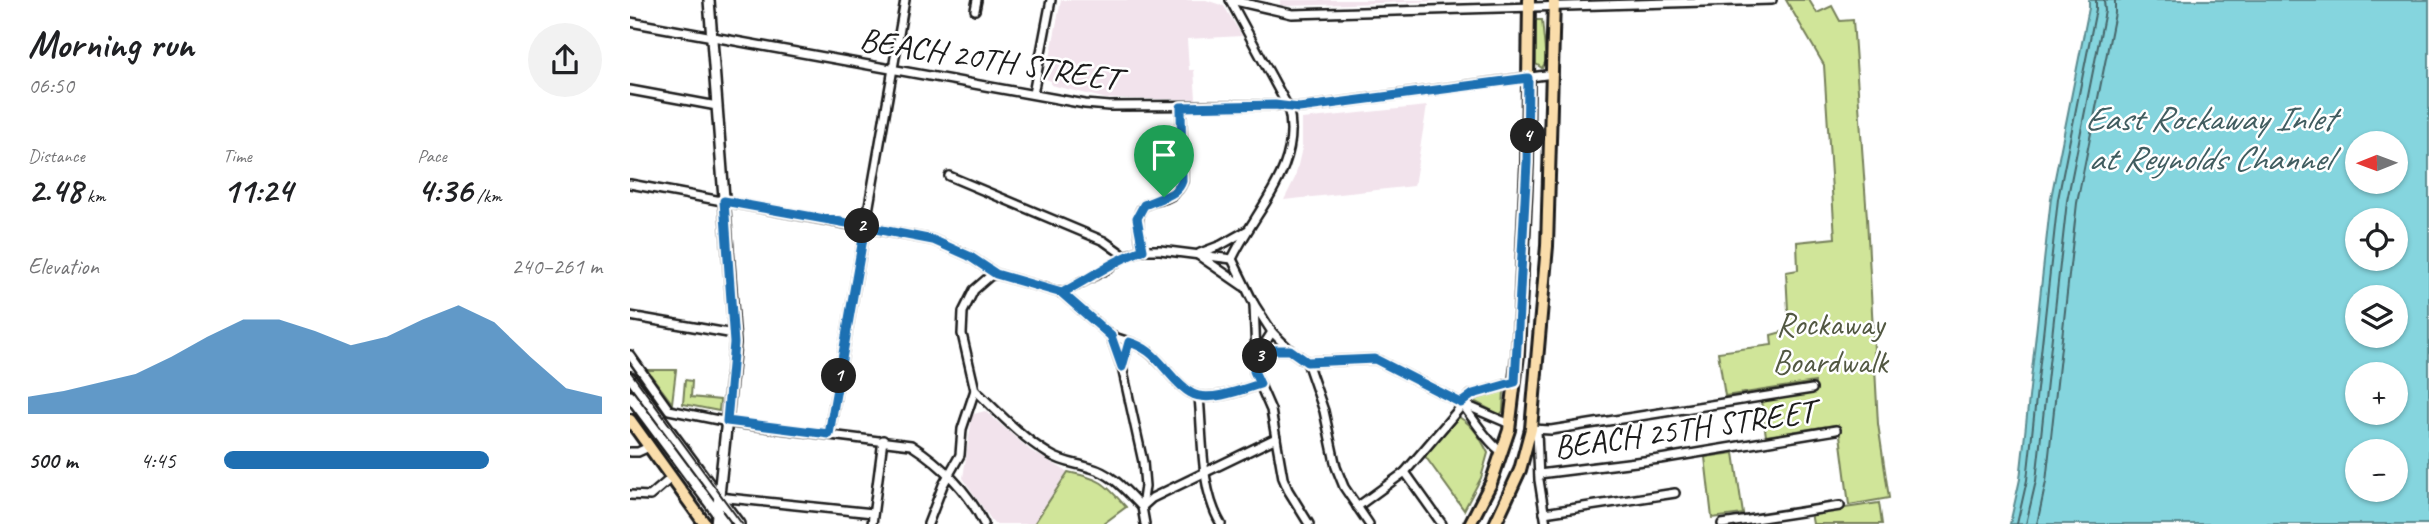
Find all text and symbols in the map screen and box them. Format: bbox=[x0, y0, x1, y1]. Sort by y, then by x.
street label: BEACH 20TH STREET bbox=[857, 18, 1130, 101]
text: Morning run bbox=[28, 21, 194, 68]
button: share bbox=[528, 23, 602, 97]
text: 06:50 bbox=[28, 71, 74, 100]
water label: East Rockaway Inlet at Reynolds Channel bbox=[2085, 96, 2342, 181]
pin: 4 bbox=[1510, 118, 1546, 154]
text: 4 bbox=[1523, 123, 1532, 147]
pin bbox=[1134, 125, 1194, 197]
north arrow bbox=[2345, 131, 2408, 194]
map controls bbox=[2345, 131, 2408, 502]
icon: arrive bbox=[1145, 136, 1183, 174]
text: Distance bbox=[28, 144, 85, 168]
text: Time bbox=[223, 144, 252, 168]
text: Pace bbox=[417, 144, 447, 168]
text: 2.48 bbox=[28, 168, 82, 213]
text: 11:24 bbox=[223, 168, 293, 213]
text: 4:36 bbox=[417, 168, 472, 213]
text: km bbox=[82, 184, 105, 208]
text: /km bbox=[472, 184, 502, 208]
pin: 2 bbox=[845, 208, 880, 244]
button: locate bbox=[2345, 208, 2408, 271]
text: 2 bbox=[857, 213, 866, 237]
text: Elevation bbox=[28, 252, 99, 281]
text: 240–261 m bbox=[511, 252, 602, 281]
button: layers bbox=[2345, 285, 2408, 348]
park label: Rockaway Boardwalk bbox=[1772, 303, 1890, 383]
pin: 3 bbox=[1242, 338, 1278, 374]
text: 3 bbox=[1255, 343, 1264, 367]
pin: 1 bbox=[822, 358, 857, 394]
button: + bbox=[2345, 362, 2408, 425]
text: 1 bbox=[834, 363, 843, 387]
street label: BEACH 25TH STREET bbox=[1551, 389, 1825, 468]
button: − bbox=[2345, 439, 2408, 502]
text: 500 m bbox=[28, 446, 77, 475]
text: 4:45 bbox=[140, 446, 176, 475]

